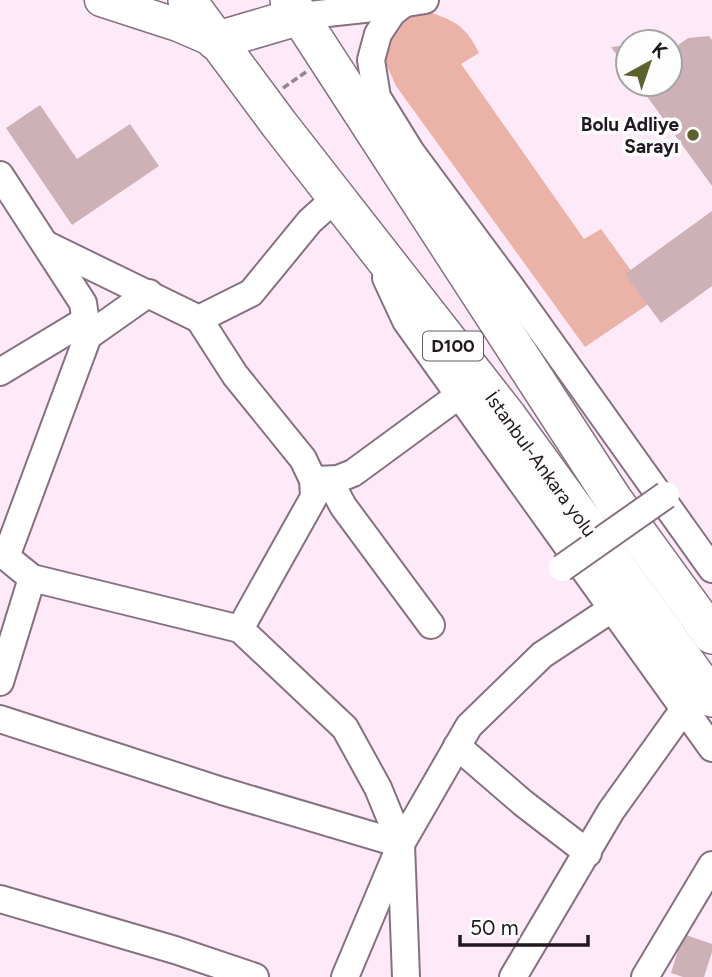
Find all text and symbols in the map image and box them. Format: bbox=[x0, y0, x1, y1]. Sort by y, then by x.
north arrow bbox=[614, 28, 684, 98]
text: K bbox=[647, 37, 672, 63]
place label: Bolu Adliye Sarayı bbox=[581, 113, 679, 158]
marker: Bolu Adliye Sarayı bbox=[685, 127, 701, 143]
road number: D100 bbox=[423, 332, 483, 360]
street label: İstanbul-Ankara yolu bbox=[480, 387, 601, 541]
scale bar bbox=[460, 904, 588, 948]
text: 50 m bbox=[470, 915, 519, 940]

